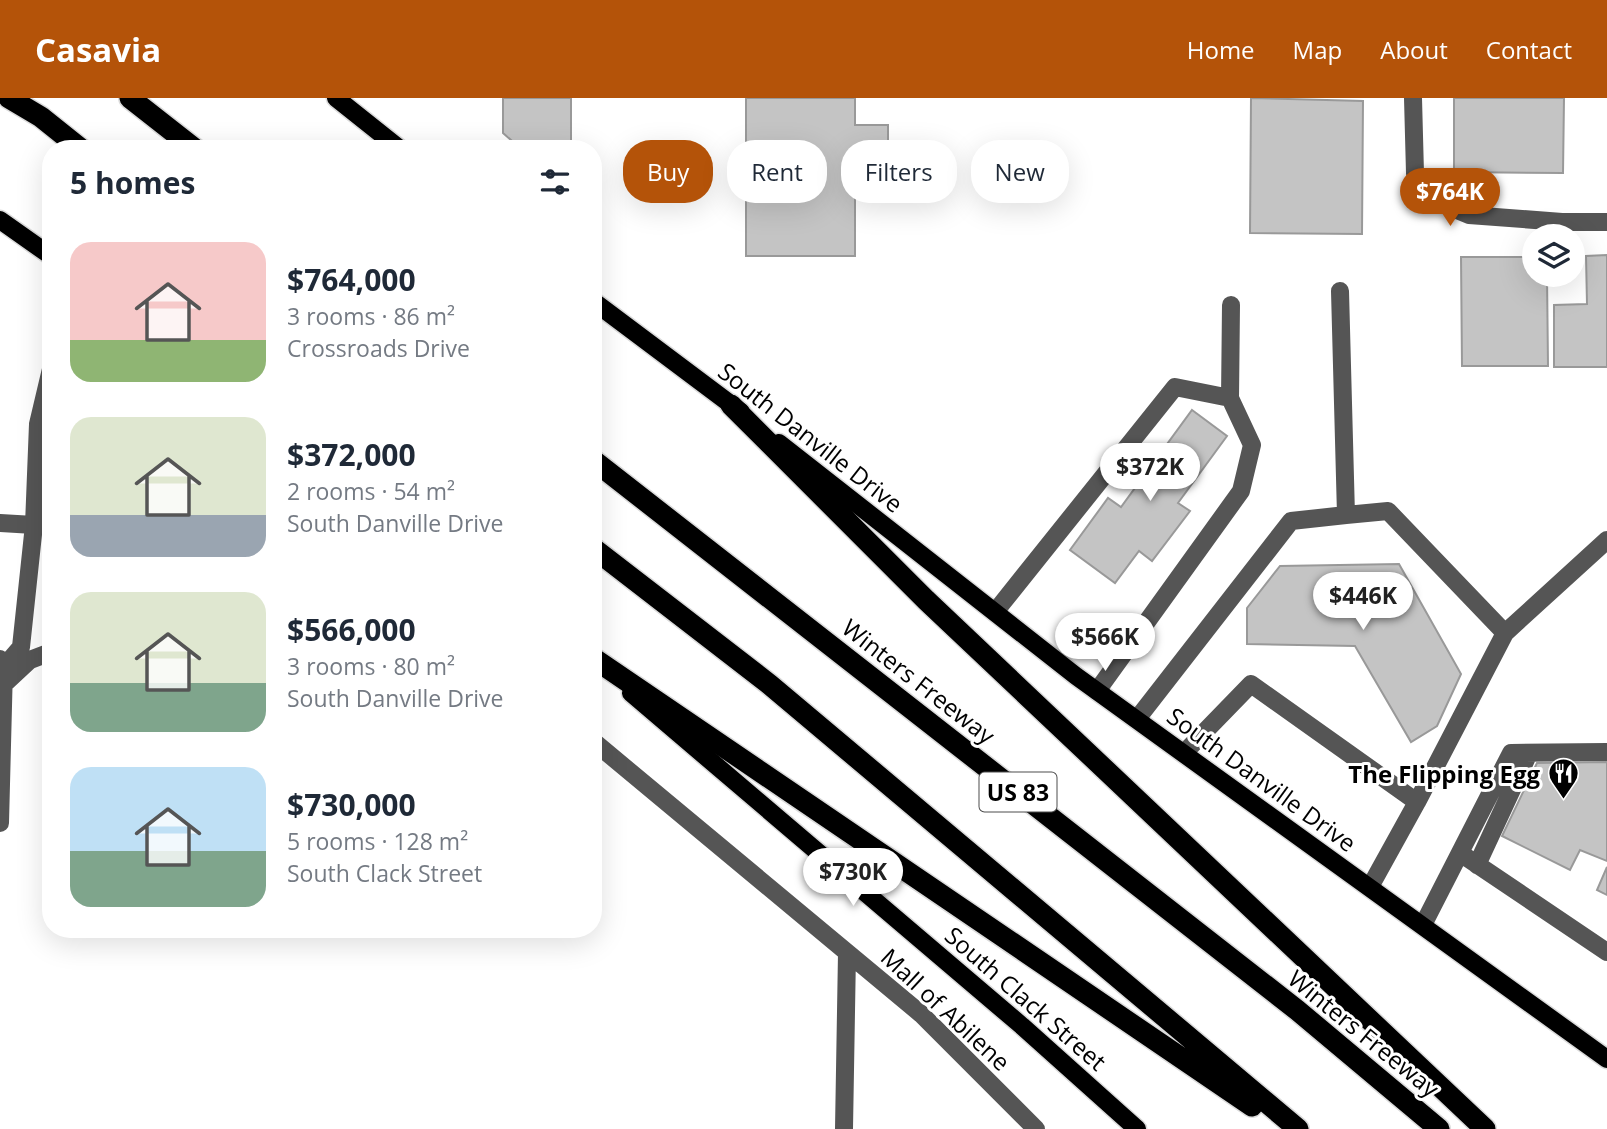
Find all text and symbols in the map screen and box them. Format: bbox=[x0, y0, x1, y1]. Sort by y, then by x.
text: Casavia bbox=[35, 27, 161, 72]
text: Home bbox=[1187, 33, 1255, 66]
text: Map bbox=[1293, 33, 1342, 66]
text: About bbox=[1380, 33, 1448, 66]
text: Contact bbox=[1486, 33, 1572, 66]
chip: Buy bbox=[623, 140, 713, 203]
chip: Rent bbox=[727, 140, 827, 203]
chip: Filters bbox=[841, 140, 957, 203]
chip: New bbox=[971, 140, 1069, 203]
text: 5 homes bbox=[70, 162, 195, 203]
icon: filters bbox=[536, 163, 574, 201]
pin: $764K bbox=[1401, 169, 1499, 228]
text: $764K bbox=[1416, 175, 1484, 207]
map controls bbox=[1522, 224, 1585, 287]
button: layers bbox=[1522, 224, 1585, 287]
text: $764,000 bbox=[287, 259, 416, 300]
icon: home bbox=[126, 270, 210, 354]
text: 3 rooms · 86 m² bbox=[287, 300, 455, 332]
text: Crossroads Drive bbox=[287, 332, 470, 364]
street label: South Danville Drive bbox=[712, 354, 910, 520]
text: $372,000 bbox=[287, 434, 416, 475]
pin: $372K bbox=[1101, 444, 1199, 503]
icon: home bbox=[126, 445, 210, 529]
text: $372K bbox=[1116, 450, 1184, 482]
text: 2 rooms · 54 m² bbox=[287, 475, 455, 507]
text: South Danville Drive bbox=[287, 507, 504, 539]
pin: $446K bbox=[1314, 573, 1412, 632]
text: $446K bbox=[1329, 579, 1397, 611]
text: $566,000 bbox=[287, 609, 416, 650]
street label: Winters Freeway bbox=[836, 611, 1003, 752]
pin: $566K bbox=[1056, 614, 1154, 673]
icon: home bbox=[126, 620, 210, 704]
text: $566K bbox=[1071, 620, 1139, 652]
text: 3 rooms · 80 m² bbox=[287, 650, 455, 682]
text: South Danville Drive bbox=[287, 682, 504, 714]
street label: South Danville Drive bbox=[1161, 699, 1363, 859]
restaurant icon: The Flipping Egg bbox=[1546, 756, 1580, 800]
place label: The Flipping Egg bbox=[1348, 757, 1540, 790]
road number: US 83 bbox=[979, 772, 1056, 812]
text: $730,000 bbox=[287, 784, 416, 825]
icon: home bbox=[126, 795, 210, 879]
text: 5 rooms · 128 m² bbox=[287, 825, 468, 857]
pin: $730K bbox=[804, 848, 902, 908]
text: $730K bbox=[819, 855, 887, 887]
text: South Clack Street bbox=[287, 857, 482, 889]
street label: South Clack Street bbox=[938, 919, 1114, 1077]
street label: Mall of Abilene bbox=[874, 940, 1018, 1078]
street label: Winters Freeway bbox=[1282, 962, 1447, 1105]

